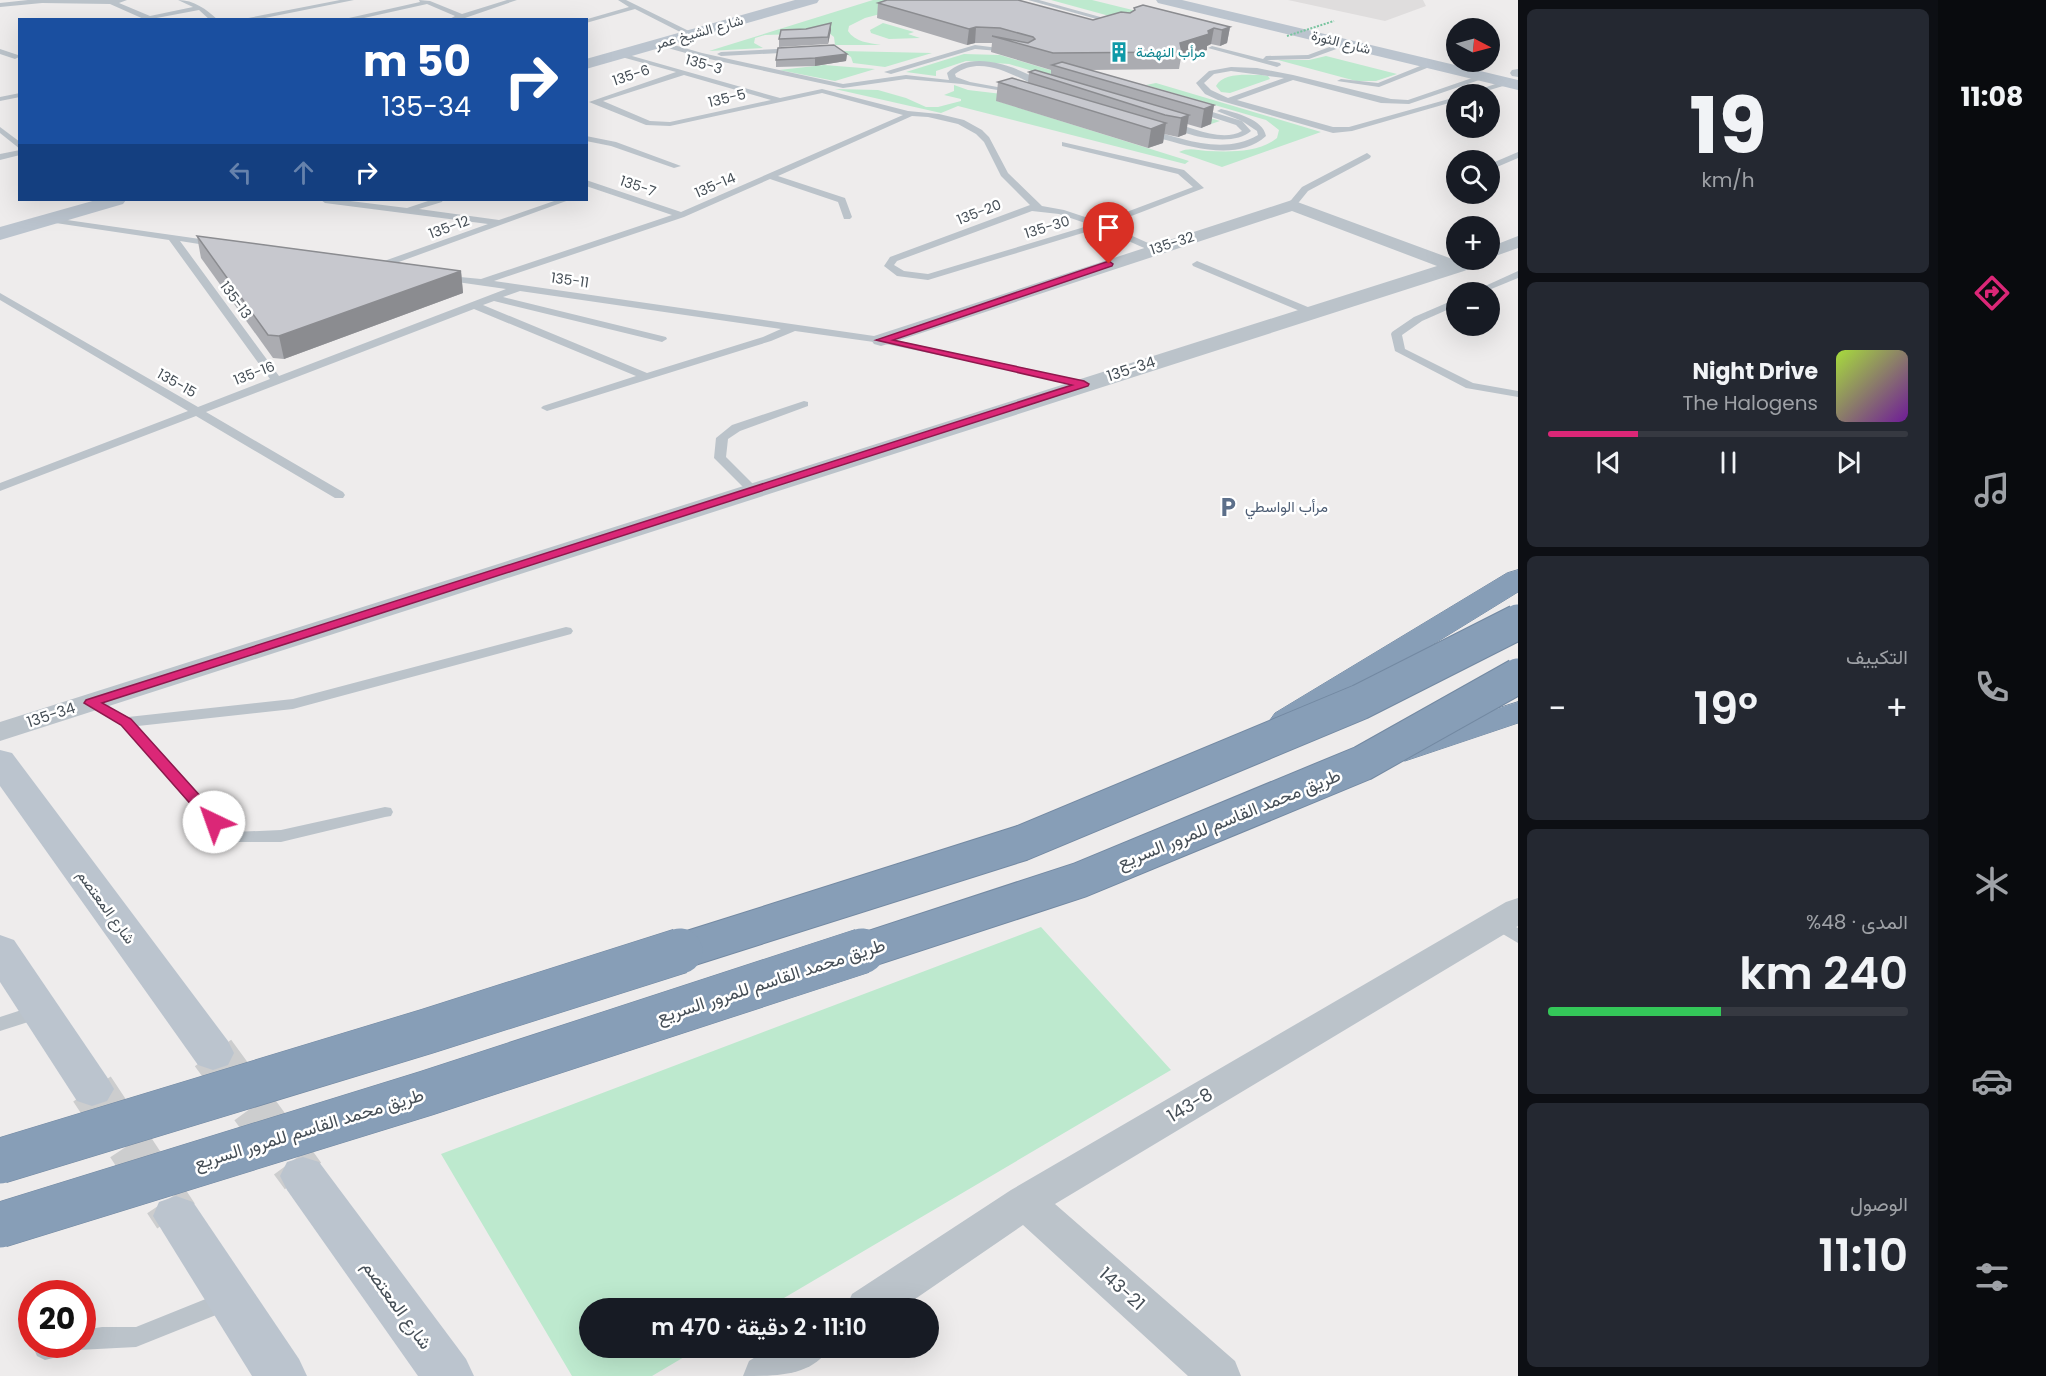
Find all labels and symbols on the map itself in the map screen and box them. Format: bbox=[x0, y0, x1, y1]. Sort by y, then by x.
street label: شارع الشيخ عمر bbox=[652, 10, 746, 55]
north arrow bbox=[1446, 18, 1500, 72]
street label: شارع الثورة bbox=[1309, 25, 1373, 60]
building icon: مرأب النهضة bbox=[1107, 40, 1131, 64]
place label: مرأب النهضة bbox=[1136, 42, 1205, 62]
street label: 135-3 bbox=[683, 49, 725, 79]
street label: 135-6 bbox=[610, 60, 652, 90]
street label: 135-5 bbox=[706, 84, 748, 112]
street label: 135-14 bbox=[692, 167, 739, 203]
street label: 135-7 bbox=[617, 171, 659, 202]
street label: 135-20 bbox=[954, 194, 1004, 230]
pin bbox=[1083, 202, 1134, 264]
street label: 135-12 bbox=[426, 210, 472, 244]
street label: 135-30 bbox=[1022, 211, 1072, 243]
street label: 135-32 bbox=[1147, 226, 1197, 260]
street label: 135-11 bbox=[550, 267, 590, 293]
street label: 135-13 bbox=[216, 277, 256, 323]
street label: 135-34 bbox=[1104, 351, 1158, 386]
street label: 135-16 bbox=[231, 356, 278, 390]
street label: 135-15 bbox=[154, 364, 200, 402]
parking icon: مرأب الواسطي bbox=[1216, 495, 1240, 519]
place label: مرأب الواسطي bbox=[1245, 496, 1328, 520]
street label: 135-34 bbox=[24, 697, 78, 732]
street label: طريق محمد القاسم للمرور السريع bbox=[1113, 762, 1344, 875]
position arrow bbox=[182, 790, 246, 854]
street label: شارع المعتصم bbox=[72, 865, 141, 949]
street label: طريق محمد القاسم للمرور السريع bbox=[653, 932, 888, 1029]
street label: 143-8 bbox=[1162, 1081, 1217, 1128]
street label: طريق محمد القاسم للمرور السريع bbox=[191, 1082, 427, 1175]
street label: شارع المعتصم bbox=[357, 1255, 438, 1354]
street label: 143-21 bbox=[1094, 1261, 1151, 1316]
speed limit sign: 20 bbox=[18, 1280, 96, 1358]

